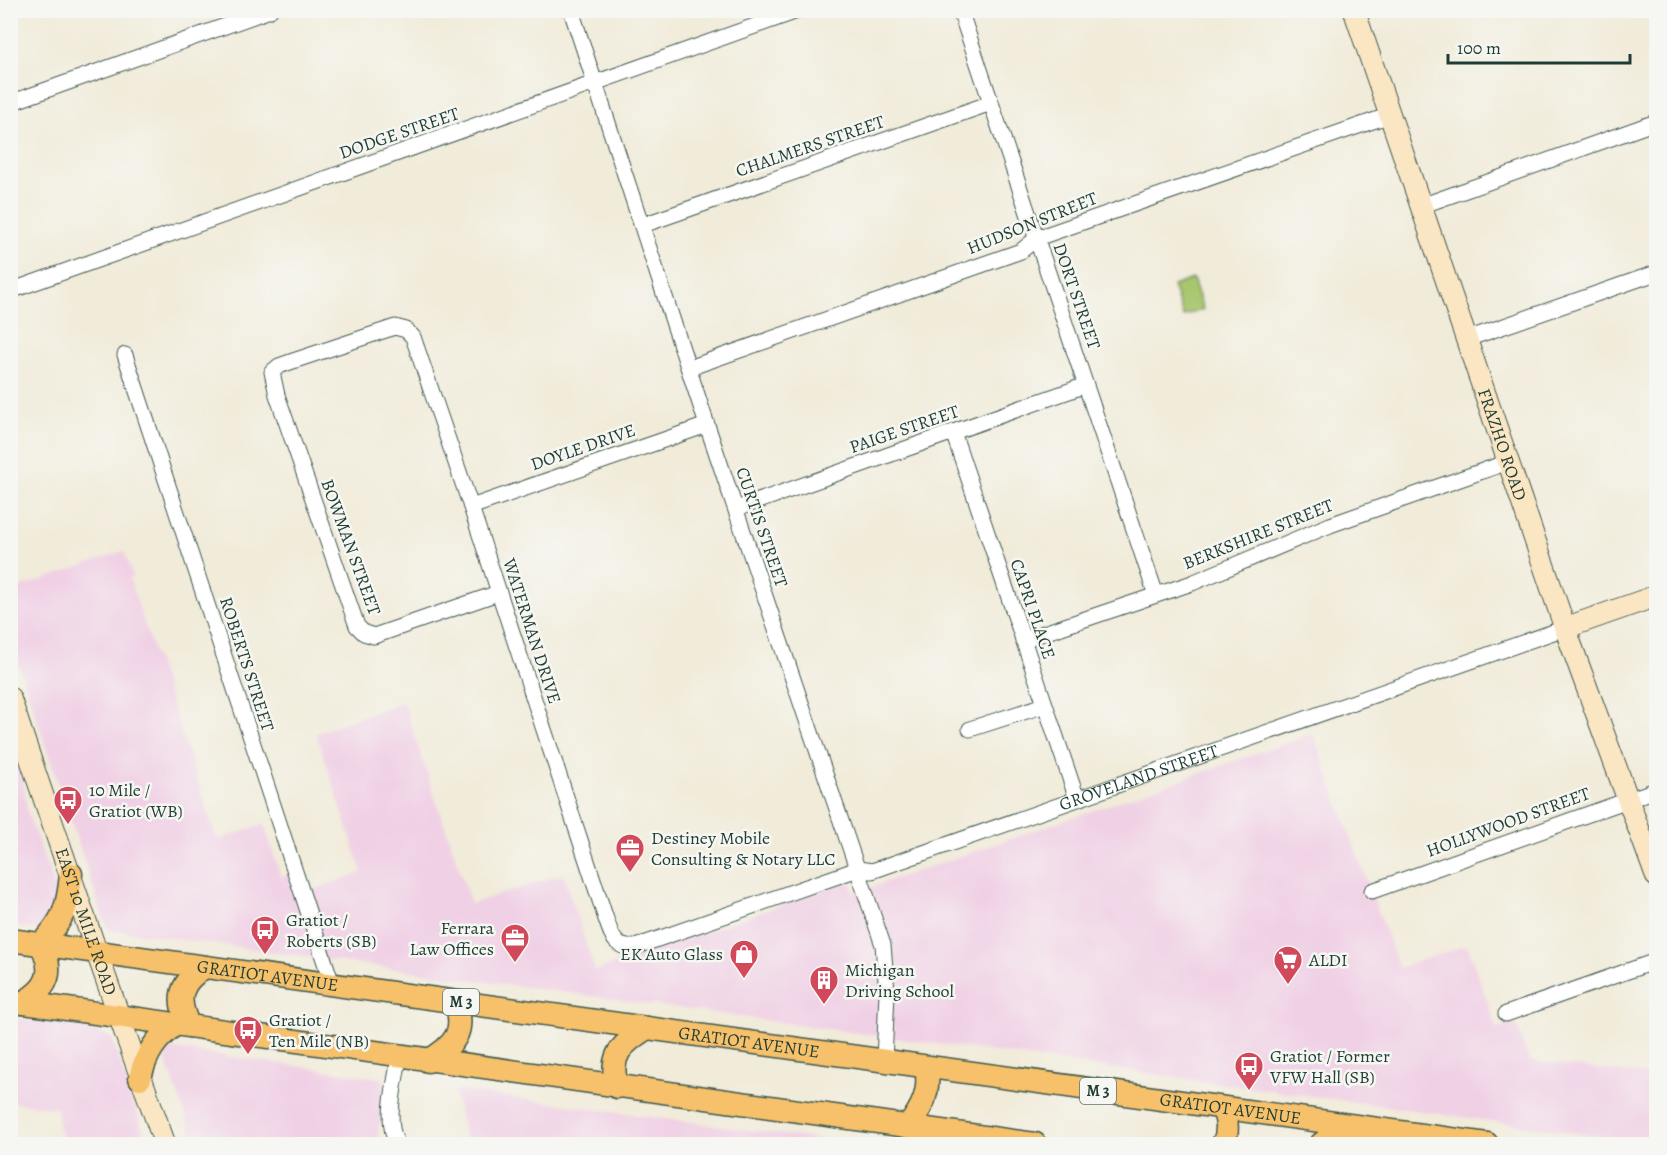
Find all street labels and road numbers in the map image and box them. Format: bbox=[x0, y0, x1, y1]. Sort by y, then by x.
street label: DODGE STREET bbox=[336, 101, 462, 165]
street label: CHALMERS STREET bbox=[732, 109, 888, 183]
street label: HUDSON STREET bbox=[963, 186, 1101, 260]
street label: DORT STREET bbox=[1048, 240, 1106, 353]
street label: FRAZHO ROAD bbox=[1472, 385, 1533, 504]
street label: PAIGE STREET bbox=[846, 399, 962, 459]
street label: DOYLE DRIVE bbox=[527, 418, 639, 476]
street label: CURTIS STREET bbox=[730, 464, 794, 590]
street label: BOWMAN STREET bbox=[315, 476, 387, 618]
street label: BERKSHIRE STREET bbox=[1179, 493, 1337, 575]
street label: WATERMAN DRIVE bbox=[497, 554, 567, 707]
street label: CAPRI PLACE bbox=[1005, 556, 1061, 662]
street label: ROBERTS STREET bbox=[214, 594, 280, 734]
street label: GROVELAND STREET bbox=[1056, 738, 1222, 816]
street label: HOLLYWOOD STREET bbox=[1423, 781, 1593, 863]
street label: EAST 10 MILE ROAD bbox=[50, 844, 123, 998]
street label: GRATIOT AVENUE bbox=[195, 954, 340, 997]
road number: M 3 bbox=[443, 989, 479, 1015]
street label: GRATIOT AVENUE bbox=[677, 1020, 821, 1064]
road number: M 3 bbox=[1080, 1078, 1116, 1104]
street label: GRATIOT AVENUE bbox=[1158, 1087, 1303, 1130]

